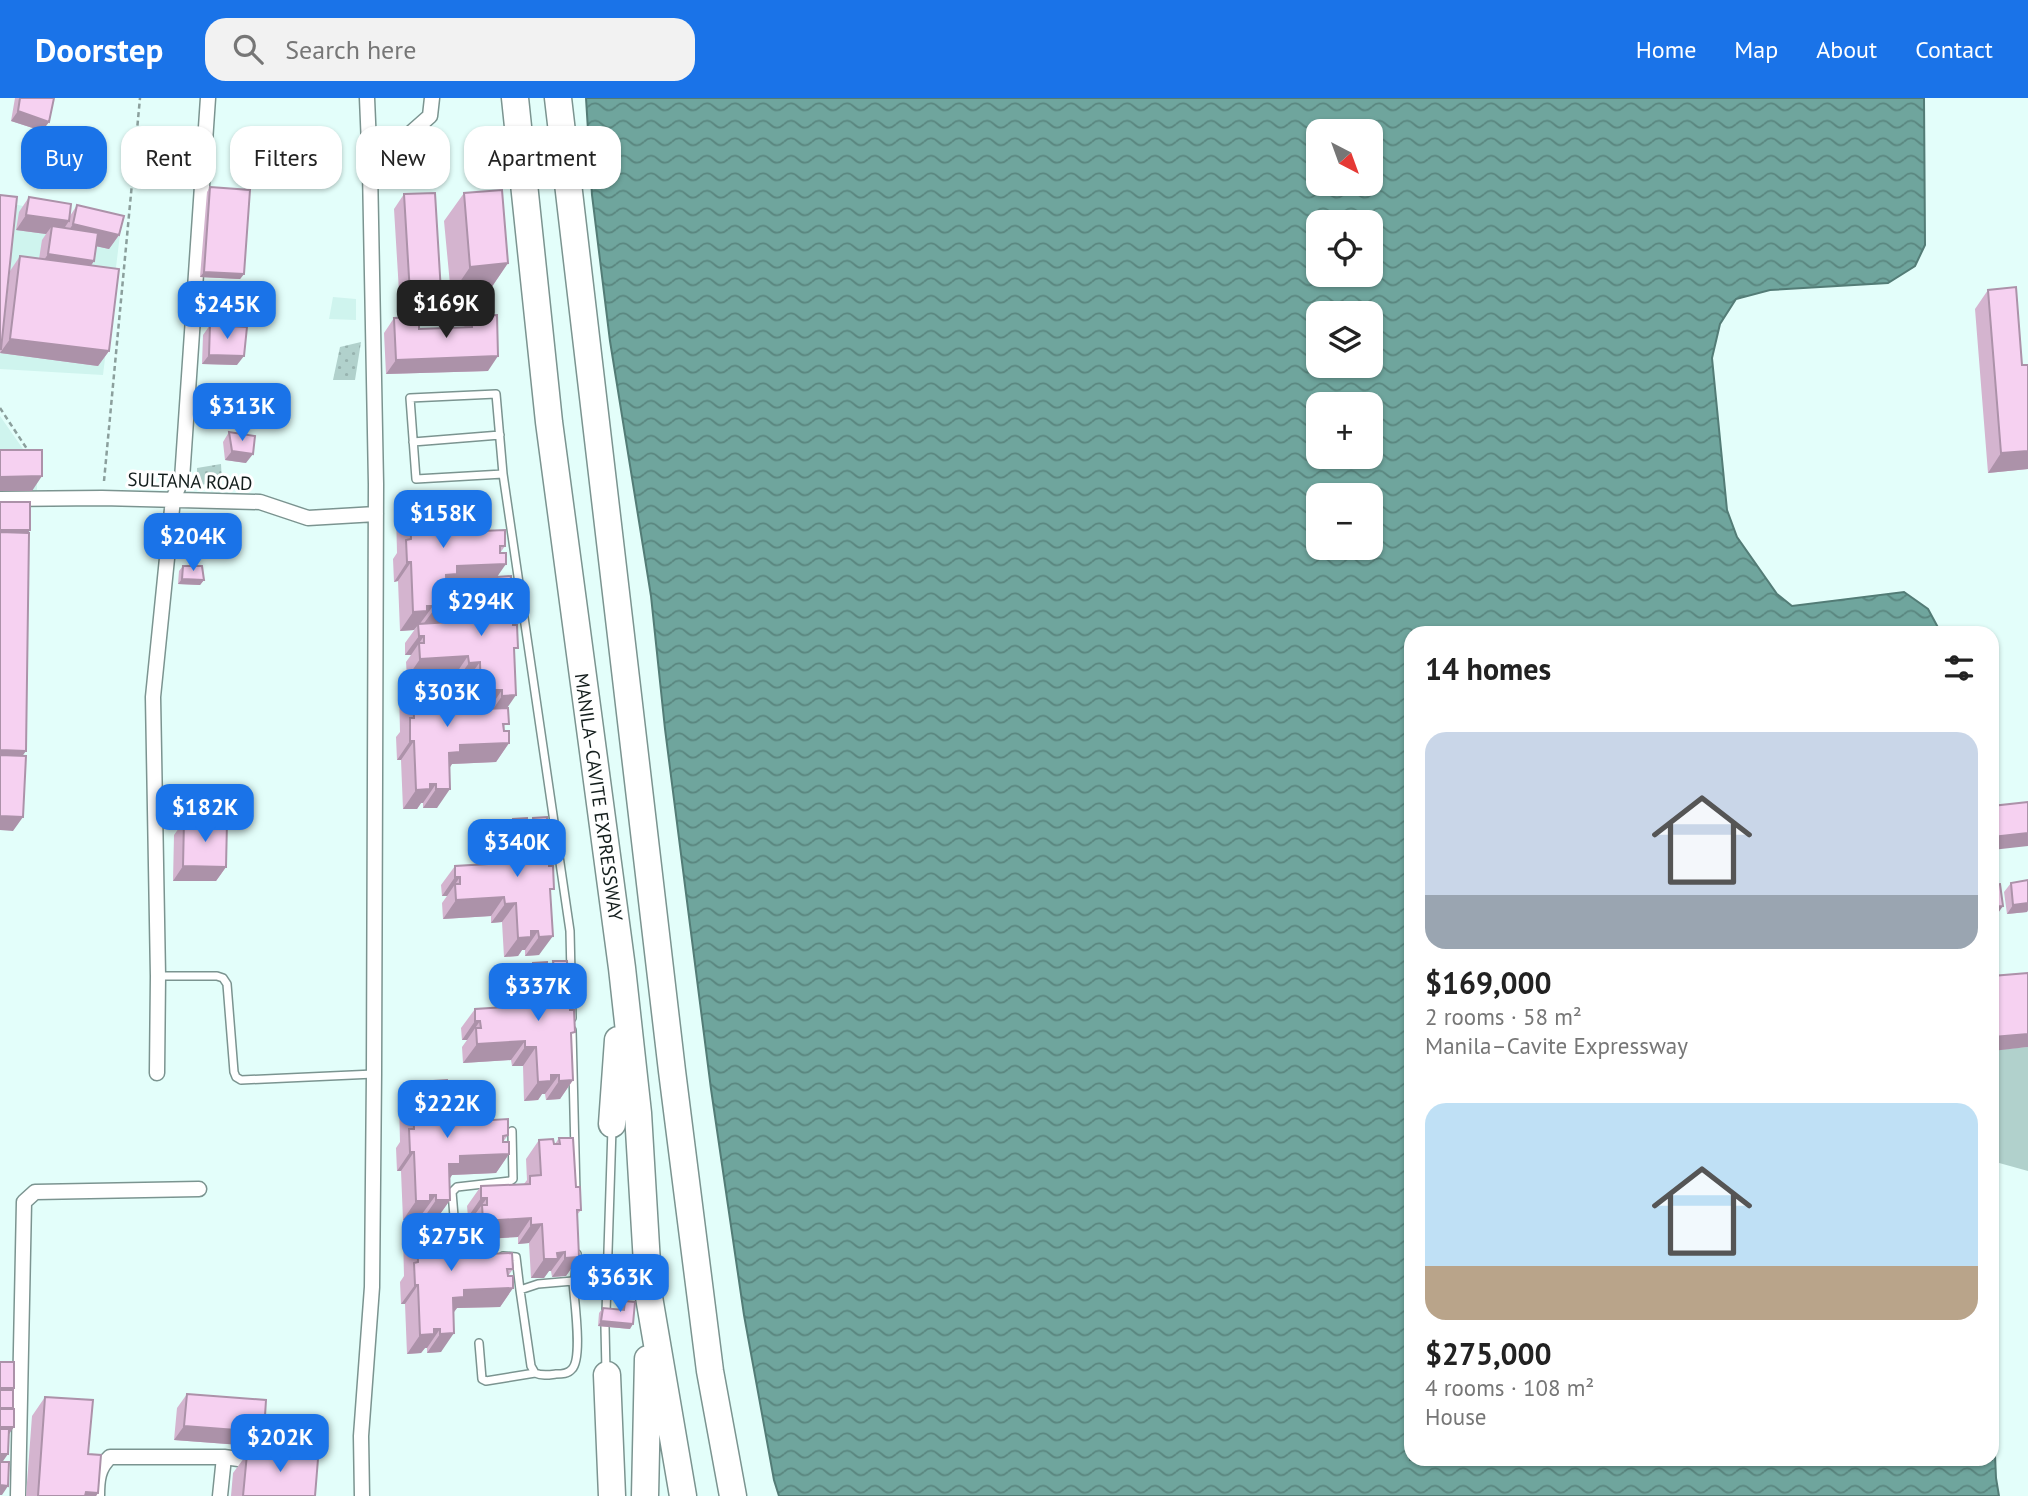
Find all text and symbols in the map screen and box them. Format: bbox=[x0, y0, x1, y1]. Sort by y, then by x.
search box bbox=[205, 18, 695, 81]
text: Doorstep bbox=[35, 28, 163, 71]
icon: search bbox=[229, 30, 267, 68]
text: Search here bbox=[285, 33, 416, 66]
text: Home bbox=[1636, 34, 1696, 65]
text: Map bbox=[1734, 34, 1778, 65]
text: About bbox=[1816, 34, 1877, 65]
text: Contact bbox=[1915, 34, 1993, 65]
north arrow bbox=[1306, 119, 1382, 196]
map controls bbox=[1306, 119, 1383, 560]
chip: Buy bbox=[21, 126, 107, 189]
chip: Rent bbox=[121, 126, 216, 189]
chip: Filters bbox=[230, 126, 342, 189]
chip: New bbox=[356, 126, 450, 189]
chip: Apartment bbox=[464, 126, 621, 189]
button: locate bbox=[1306, 210, 1383, 287]
pin: $169K bbox=[397, 280, 495, 340]
pin: $245K bbox=[178, 282, 276, 341]
text: $169K bbox=[413, 288, 479, 317]
text: $245K bbox=[194, 289, 260, 318]
button: layers bbox=[1306, 301, 1383, 378]
pin: $313K bbox=[193, 384, 291, 443]
text: $313K bbox=[209, 391, 275, 420]
button: + bbox=[1306, 392, 1383, 469]
street label: SULTANA ROAD bbox=[127, 467, 253, 495]
button: − bbox=[1306, 483, 1383, 560]
pin: $158K bbox=[394, 490, 492, 550]
text: $158K bbox=[410, 498, 476, 527]
pin: $204K bbox=[144, 514, 242, 573]
text: $204K bbox=[160, 521, 226, 550]
pin: $294K bbox=[432, 578, 530, 638]
text: $294K bbox=[448, 586, 514, 615]
text: 14 homes bbox=[1425, 649, 1551, 688]
icon: filters bbox=[1940, 649, 1978, 687]
pin: $303K bbox=[398, 670, 496, 729]
street label: MANILA–CAVITE EXPRESSWAY bbox=[570, 672, 628, 923]
text: $303K bbox=[414, 677, 480, 706]
icon: home bbox=[1639, 777, 1765, 903]
pin: $182K bbox=[156, 784, 254, 844]
text: $182K bbox=[172, 792, 238, 821]
pin: $340K bbox=[468, 820, 566, 879]
text: $340K bbox=[484, 827, 550, 856]
text: $169,000 bbox=[1425, 963, 1552, 1002]
pin: $337K bbox=[489, 964, 587, 1023]
text: $337K bbox=[505, 971, 571, 1000]
text: 2 rooms · 58 m² bbox=[1425, 1002, 1582, 1031]
text: Manila–Cavite Expressway bbox=[1425, 1031, 1688, 1060]
pin: $222K bbox=[398, 1080, 496, 1140]
text: $222K bbox=[414, 1088, 480, 1117]
icon: home bbox=[1639, 1148, 1765, 1274]
pin: $275K bbox=[402, 1214, 500, 1273]
text: $275K bbox=[418, 1221, 484, 1250]
pin: $363K bbox=[571, 1254, 669, 1314]
text: $363K bbox=[587, 1262, 653, 1291]
text: $275,000 bbox=[1425, 1334, 1552, 1373]
text: 4 rooms · 108 m² bbox=[1425, 1373, 1594, 1402]
text: House bbox=[1425, 1402, 1487, 1431]
pin: $202K bbox=[231, 1414, 329, 1474]
text: $202K bbox=[247, 1422, 313, 1451]

